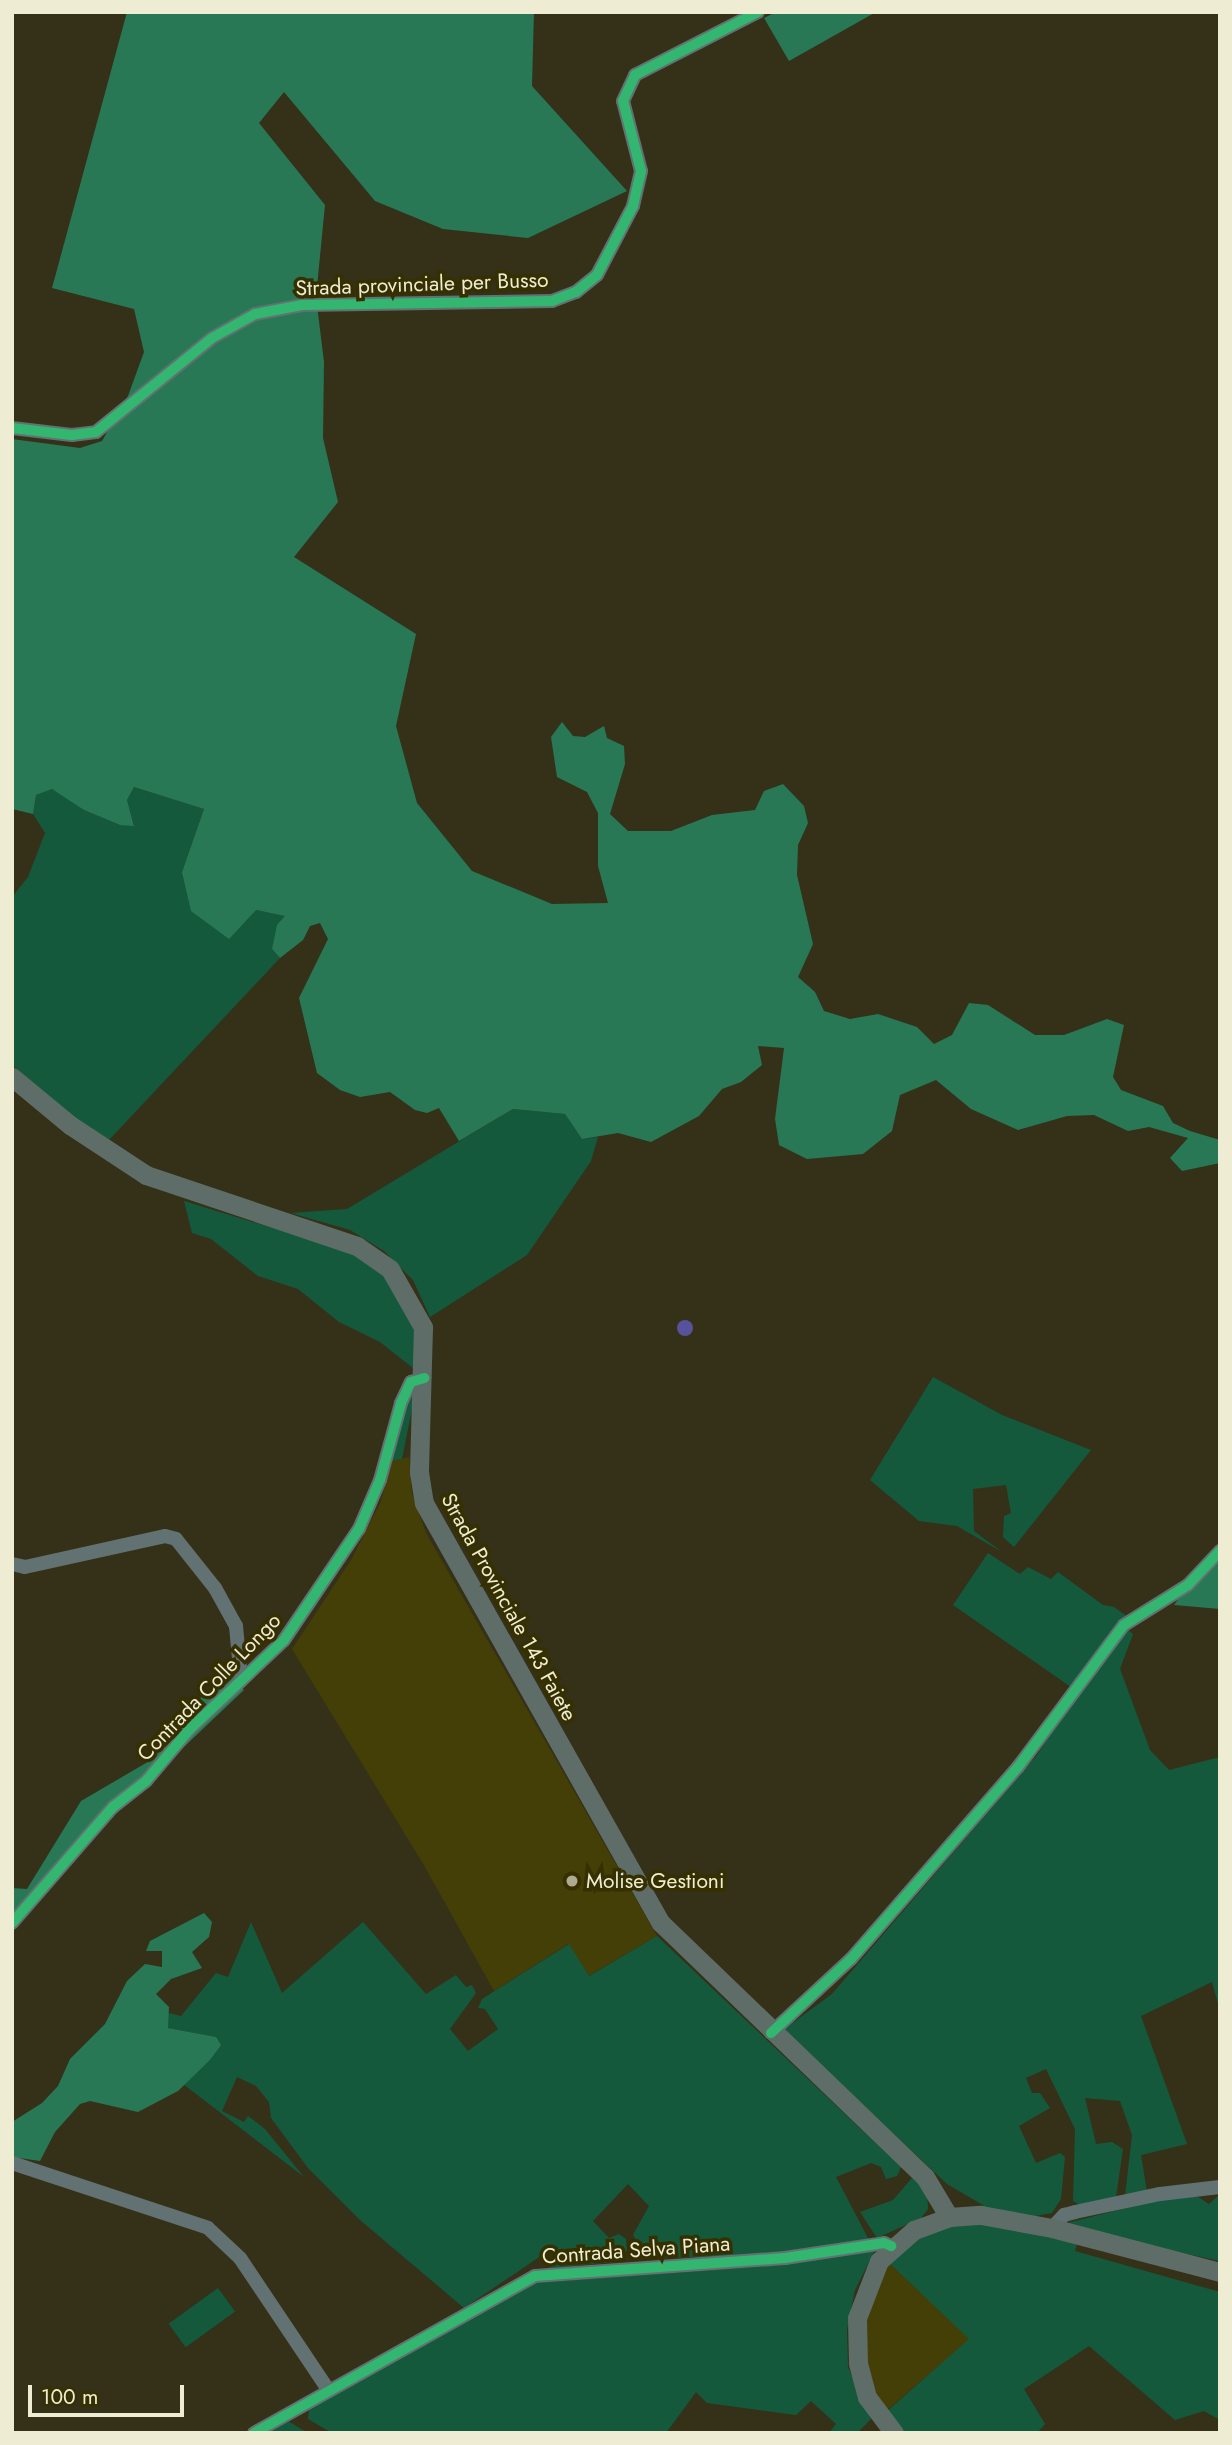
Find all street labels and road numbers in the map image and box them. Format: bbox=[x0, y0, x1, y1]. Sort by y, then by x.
street label: Strada provinciale per Busso bbox=[295, 267, 549, 301]
street label: Strada Provinciale 143 Faiete bbox=[436, 1489, 582, 1725]
street label: Contrada Colle Longo bbox=[132, 1608, 286, 1766]
street label: Contrada Selva Piana bbox=[541, 2231, 731, 2269]

